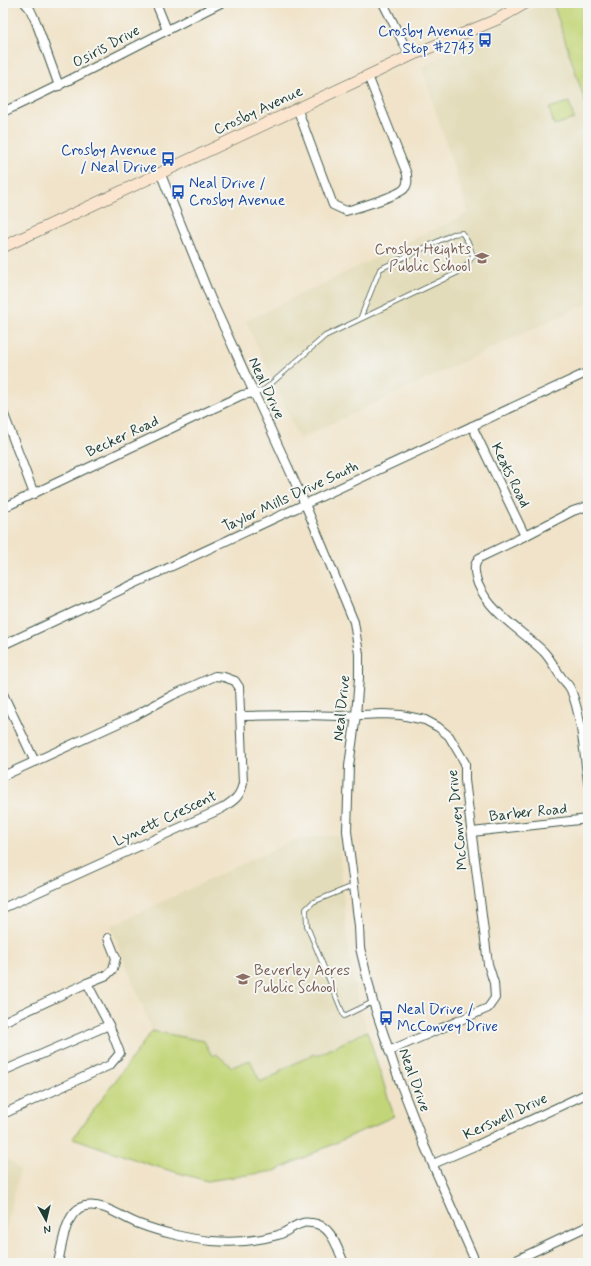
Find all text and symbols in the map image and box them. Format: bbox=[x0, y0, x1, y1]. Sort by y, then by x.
street label: Osiris Drive bbox=[69, 21, 144, 73]
place label: Crosby Avenue Stop #2743 bbox=[378, 22, 474, 59]
bus stop icon: Crosby Avenue Stop #2743 bbox=[477, 32, 493, 48]
street label: Crosby Avenue bbox=[211, 82, 306, 140]
place label: Crosby Avenue / Neal Drive bbox=[61, 141, 157, 178]
bus stop icon: Crosby Avenue / Neal Drive bbox=[160, 151, 176, 167]
place label: Neal Drive / Crosby Avenue bbox=[189, 174, 285, 211]
bus stop icon: Neal Drive / Crosby Avenue bbox=[170, 184, 186, 200]
place label: Crosby Heights Public School bbox=[375, 240, 471, 277]
school or university icon: Crosby Heights Public School bbox=[474, 250, 490, 266]
street label: Neal Drive bbox=[243, 354, 289, 423]
street label: Becker Road bbox=[83, 411, 162, 462]
street label: Keats Road bbox=[486, 440, 534, 511]
street label: Taylor Mills Drive South bbox=[219, 457, 362, 537]
street label: Neal Drive bbox=[329, 674, 355, 742]
street label: McConvey Drive bbox=[443, 768, 473, 871]
street label: Lynett Crescent bbox=[111, 786, 220, 852]
street label: Barber Road bbox=[488, 799, 568, 827]
place label: Beverley Acres Public School bbox=[254, 961, 350, 998]
school or university icon: Beverley Acres Public School bbox=[235, 971, 251, 987]
place label: Neal Drive / McConvey Drive bbox=[397, 1000, 498, 1037]
bus stop icon: Neal Drive / McConvey Drive bbox=[378, 1010, 394, 1026]
street label: Neal Drive bbox=[393, 1046, 435, 1115]
street label: Kerswell Drive bbox=[460, 1089, 551, 1145]
north arrow bbox=[26, 1200, 66, 1240]
text: N bbox=[43, 1221, 52, 1236]

